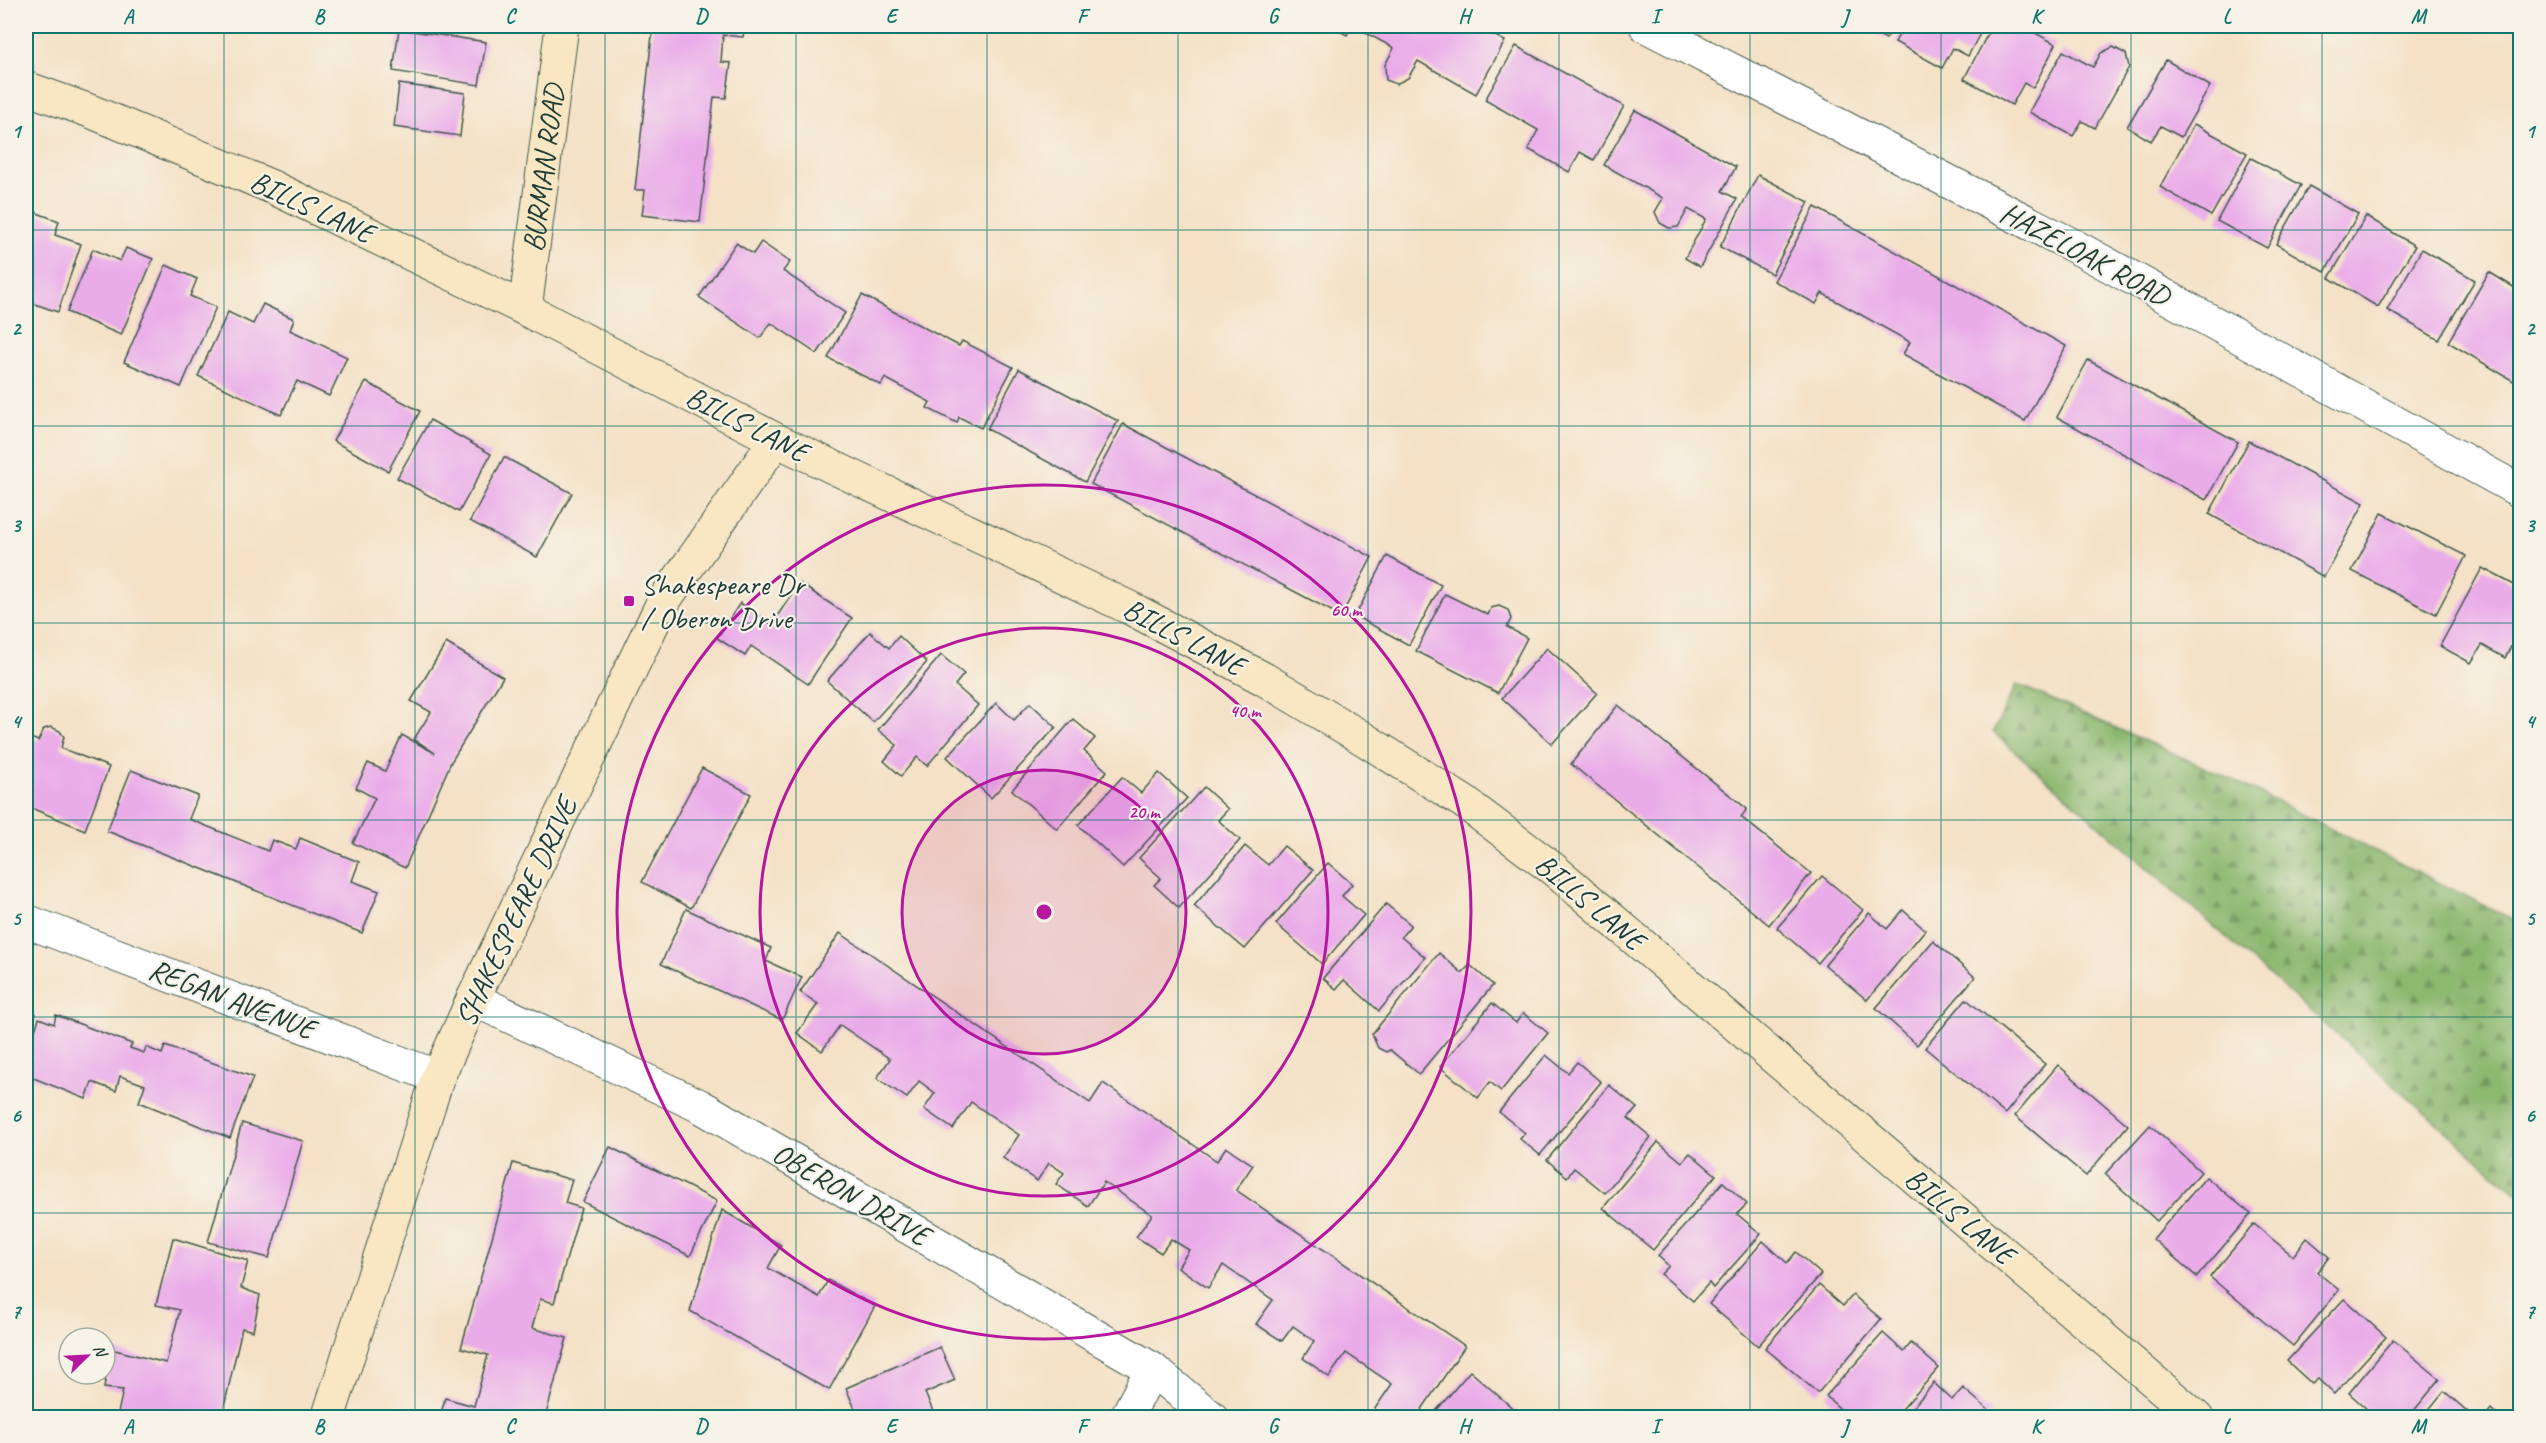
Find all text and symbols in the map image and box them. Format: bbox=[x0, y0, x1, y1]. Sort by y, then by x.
text: A bbox=[123, 4, 135, 29]
text: B bbox=[314, 4, 326, 29]
text: C bbox=[505, 4, 517, 29]
text: D bbox=[695, 4, 709, 29]
text: E bbox=[886, 4, 900, 29]
text: F bbox=[1077, 4, 1091, 29]
text: G bbox=[1268, 4, 1281, 29]
text: H bbox=[1458, 4, 1473, 29]
text: I bbox=[1651, 4, 1664, 29]
text: J bbox=[1840, 4, 1852, 29]
text: K bbox=[2031, 4, 2045, 29]
text: L bbox=[2223, 4, 2233, 29]
text: M bbox=[2411, 4, 2428, 29]
street label: BURMAN ROAD bbox=[514, 80, 573, 254]
text: 1 bbox=[12, 119, 23, 144]
text: 1 bbox=[2526, 119, 2537, 144]
street label: BILLS LANE bbox=[244, 162, 383, 254]
street label: HAZELOAK ROAD bbox=[1994, 193, 2179, 316]
text: 2 bbox=[12, 316, 23, 341]
text: 2 bbox=[2526, 316, 2537, 341]
street label: BILLS LANE bbox=[680, 377, 818, 473]
text: 3 bbox=[12, 513, 23, 538]
text: 3 bbox=[2526, 513, 2537, 538]
place label: Shakespeare Dr / Oberon Drive bbox=[641, 565, 806, 637]
street label: BILLS LANE bbox=[1117, 589, 1254, 686]
marker: Shakespeare Dr / Oberon Drive bbox=[622, 594, 636, 608]
text: 60 m bbox=[1330, 599, 1363, 621]
text: 40 m bbox=[1230, 700, 1262, 722]
text: 4 bbox=[12, 709, 24, 734]
text: 4 bbox=[2526, 709, 2538, 734]
street label: SHAKESPEARE DRIVE bbox=[446, 788, 587, 1033]
text: 20 m bbox=[1129, 801, 1161, 823]
street label: BILLS LANE bbox=[1527, 845, 1656, 961]
centre of rings bbox=[1034, 902, 1054, 922]
text: 5 bbox=[12, 906, 23, 931]
text: 5 bbox=[2526, 906, 2537, 931]
street label: REGAN AVENUE bbox=[144, 950, 324, 1049]
text: 6 bbox=[11, 1103, 22, 1128]
text: 6 bbox=[2525, 1103, 2536, 1128]
street label: OBERON DRIVE bbox=[766, 1134, 939, 1256]
street label: BILLS LANE bbox=[1897, 1159, 2026, 1275]
text: 7 bbox=[12, 1299, 23, 1324]
text: 7 bbox=[2526, 1299, 2537, 1324]
north arrow bbox=[57, 1326, 117, 1386]
text: N bbox=[89, 1342, 112, 1362]
text: A bbox=[123, 1414, 135, 1439]
text: B bbox=[314, 1414, 326, 1439]
text: C bbox=[505, 1414, 517, 1439]
text: D bbox=[695, 1414, 709, 1439]
text: E bbox=[886, 1414, 900, 1439]
text: F bbox=[1077, 1414, 1091, 1439]
text: G bbox=[1268, 1414, 1281, 1439]
text: H bbox=[1458, 1414, 1473, 1439]
text: I bbox=[1651, 1414, 1664, 1439]
text: J bbox=[1840, 1414, 1852, 1439]
text: K bbox=[2031, 1414, 2045, 1439]
text: L bbox=[2223, 1414, 2233, 1439]
text: M bbox=[2411, 1414, 2428, 1439]

